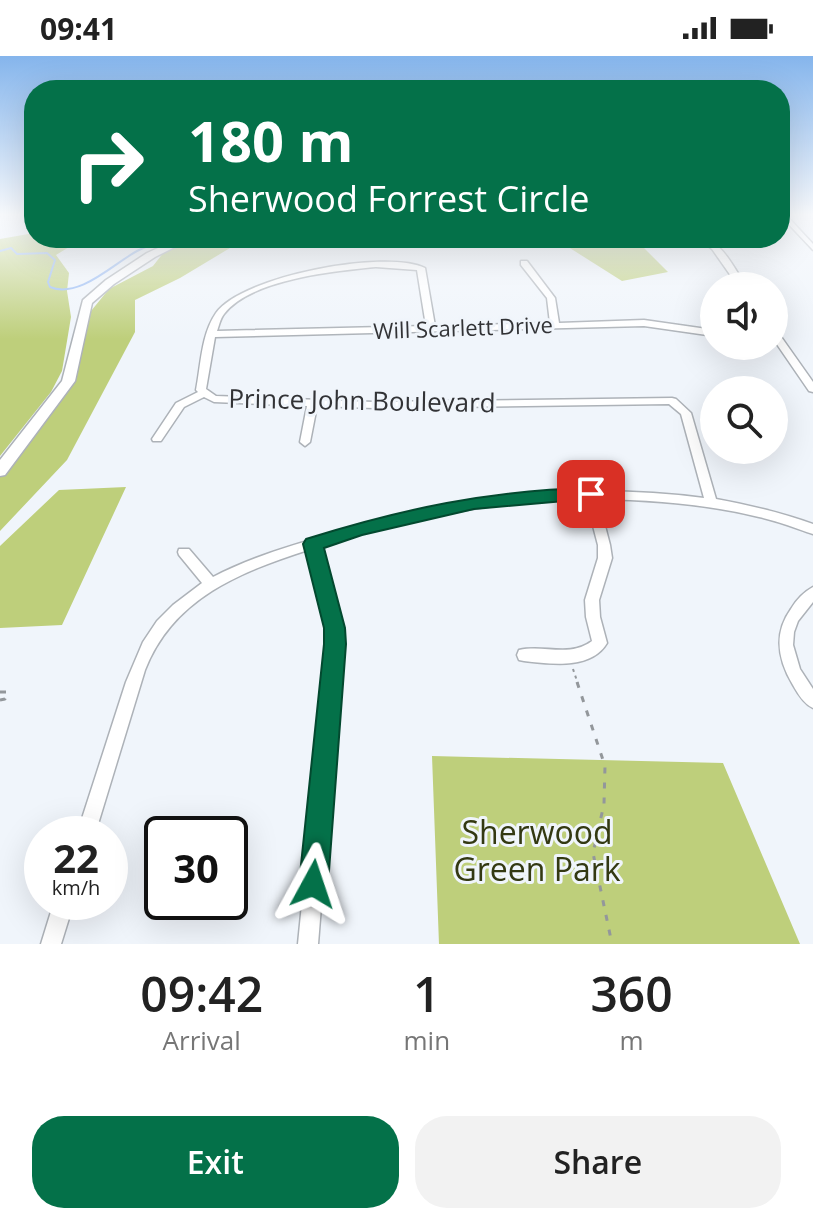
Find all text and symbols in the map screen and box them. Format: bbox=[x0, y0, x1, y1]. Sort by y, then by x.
text: 09:41 bbox=[40, 8, 117, 49]
text: 180 m bbox=[188, 102, 354, 178]
icon: right bbox=[56, 112, 160, 216]
text: Sherwood Forrest Circle bbox=[188, 174, 590, 223]
map controls bbox=[700, 272, 788, 464]
button: sound bbox=[700, 272, 788, 360]
street label: Will Scarlett Drive bbox=[373, 309, 553, 345]
button: search bbox=[700, 376, 788, 464]
street label: Prince John Boulevard bbox=[228, 380, 496, 420]
pin bbox=[557, 460, 625, 528]
icon: arrive bbox=[569, 472, 613, 516]
park label: Sherwood Green Park bbox=[453, 810, 621, 890]
speed limit sign: 30 bbox=[144, 816, 248, 920]
text: 22 bbox=[53, 830, 99, 885]
position arrow bbox=[271, 842, 355, 926]
text: km/h bbox=[52, 874, 100, 901]
text: 09:42 bbox=[140, 961, 263, 1026]
text: 1 bbox=[413, 961, 441, 1026]
text: 360 bbox=[590, 961, 673, 1026]
text: Arrival bbox=[163, 1022, 241, 1058]
text: min bbox=[404, 1022, 450, 1058]
text: m bbox=[620, 1022, 644, 1058]
button: Exit bbox=[32, 1116, 399, 1208]
button: Share bbox=[415, 1116, 781, 1208]

